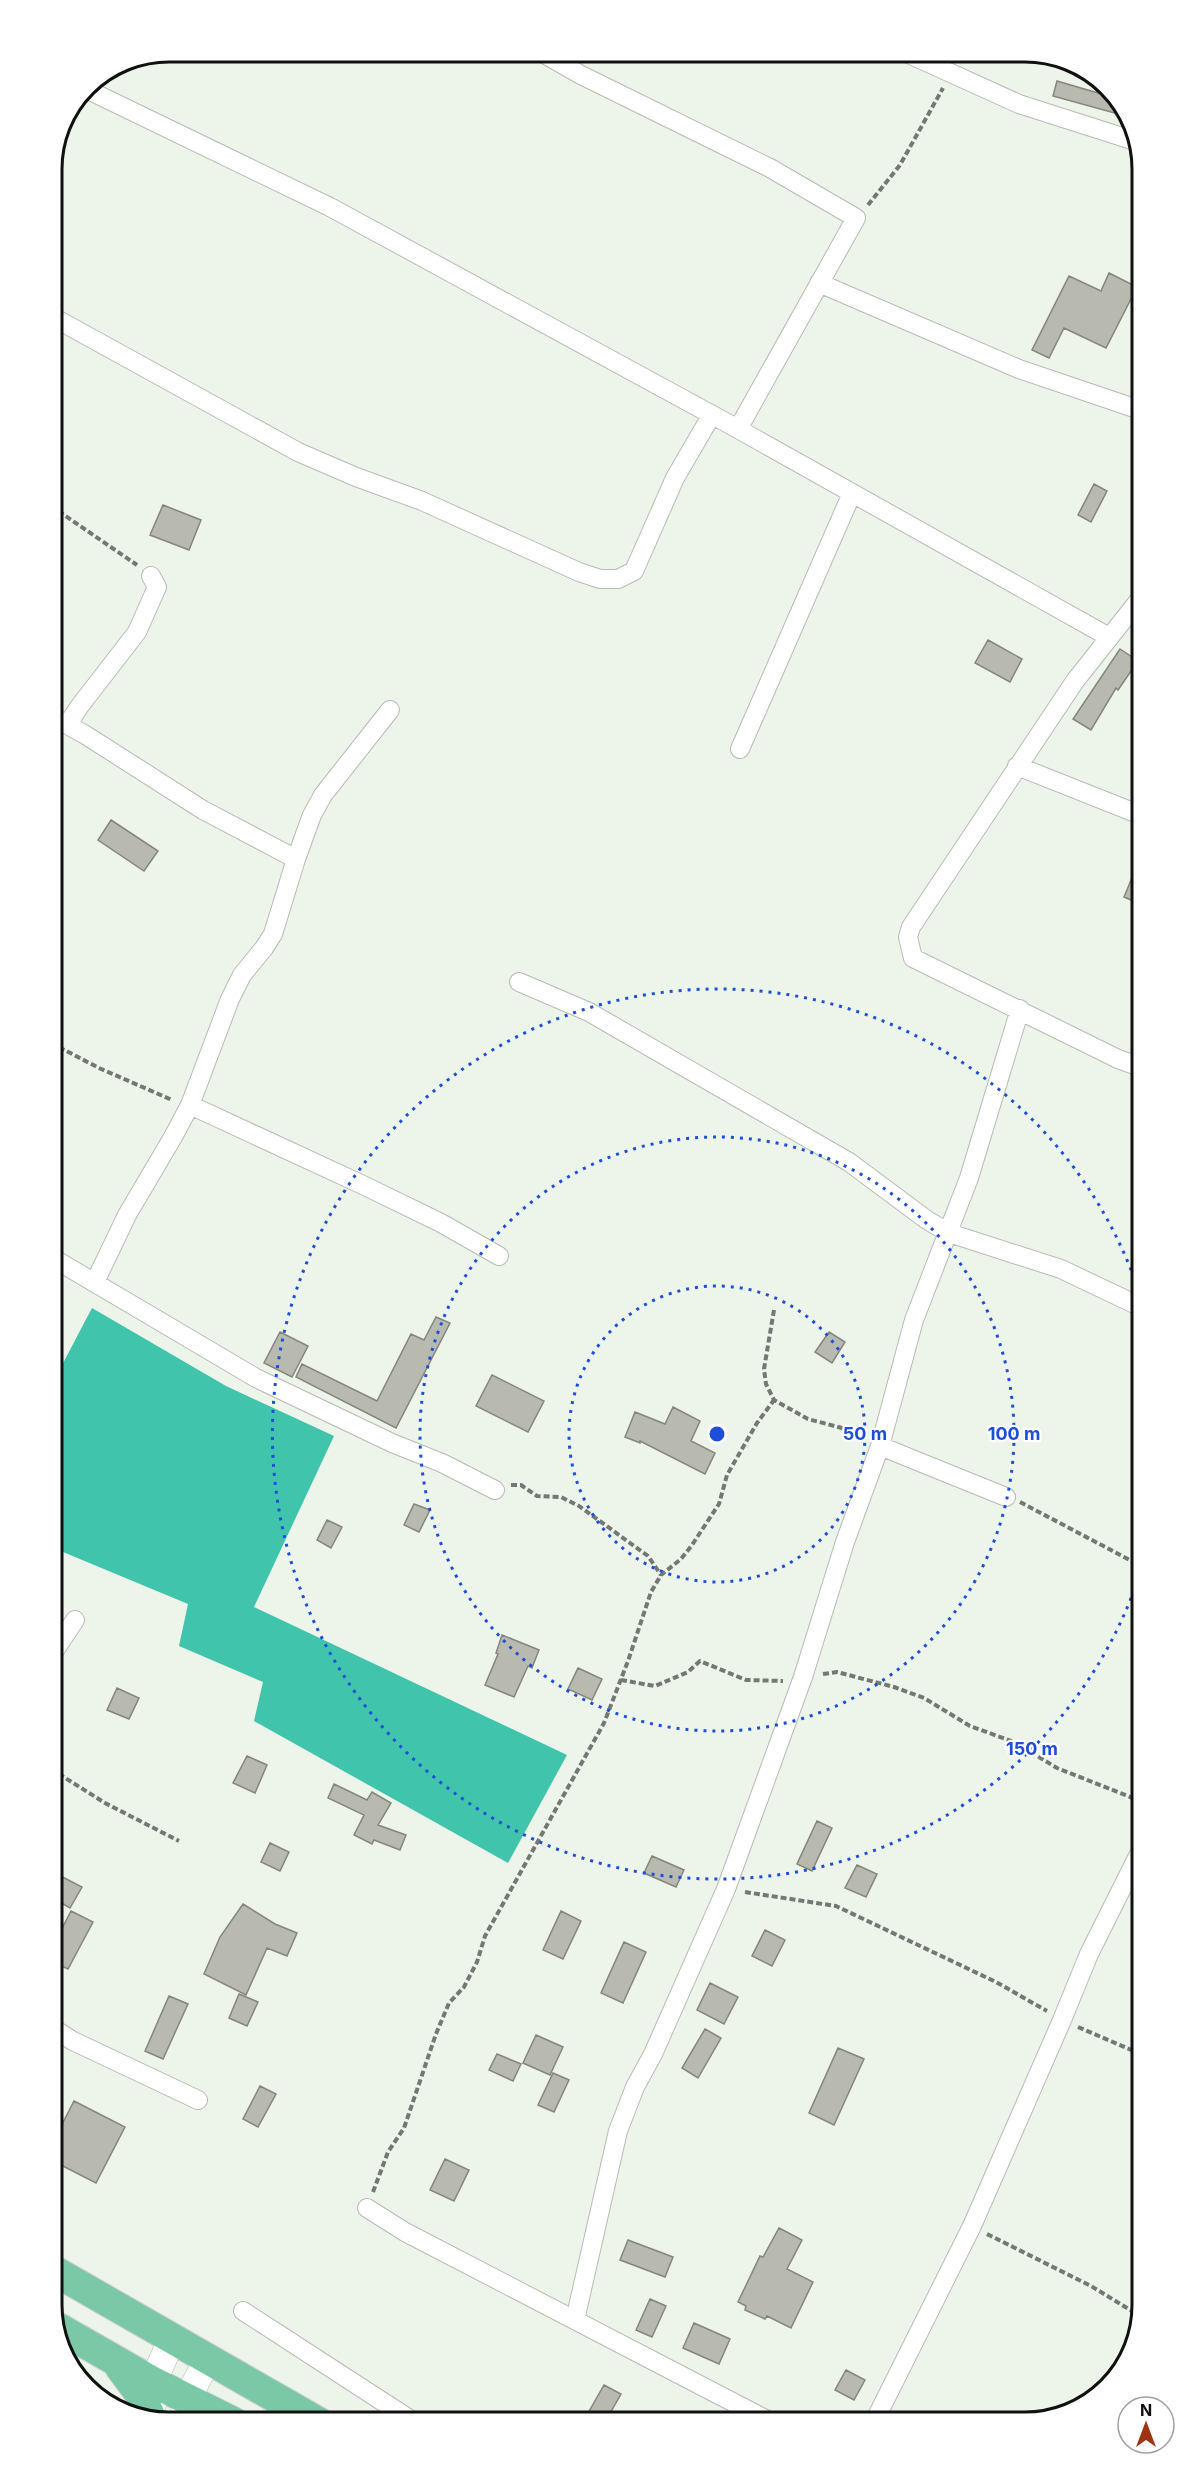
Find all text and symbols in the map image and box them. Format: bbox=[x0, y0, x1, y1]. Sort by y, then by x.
text: 50 m bbox=[843, 1423, 887, 1444]
text: 100 m bbox=[988, 1423, 1040, 1444]
centre of rings bbox=[707, 1424, 727, 1444]
text: 150 m bbox=[1006, 1738, 1058, 1759]
north arrow bbox=[1116, 2395, 1176, 2455]
text: N bbox=[1140, 2400, 1152, 2420]

